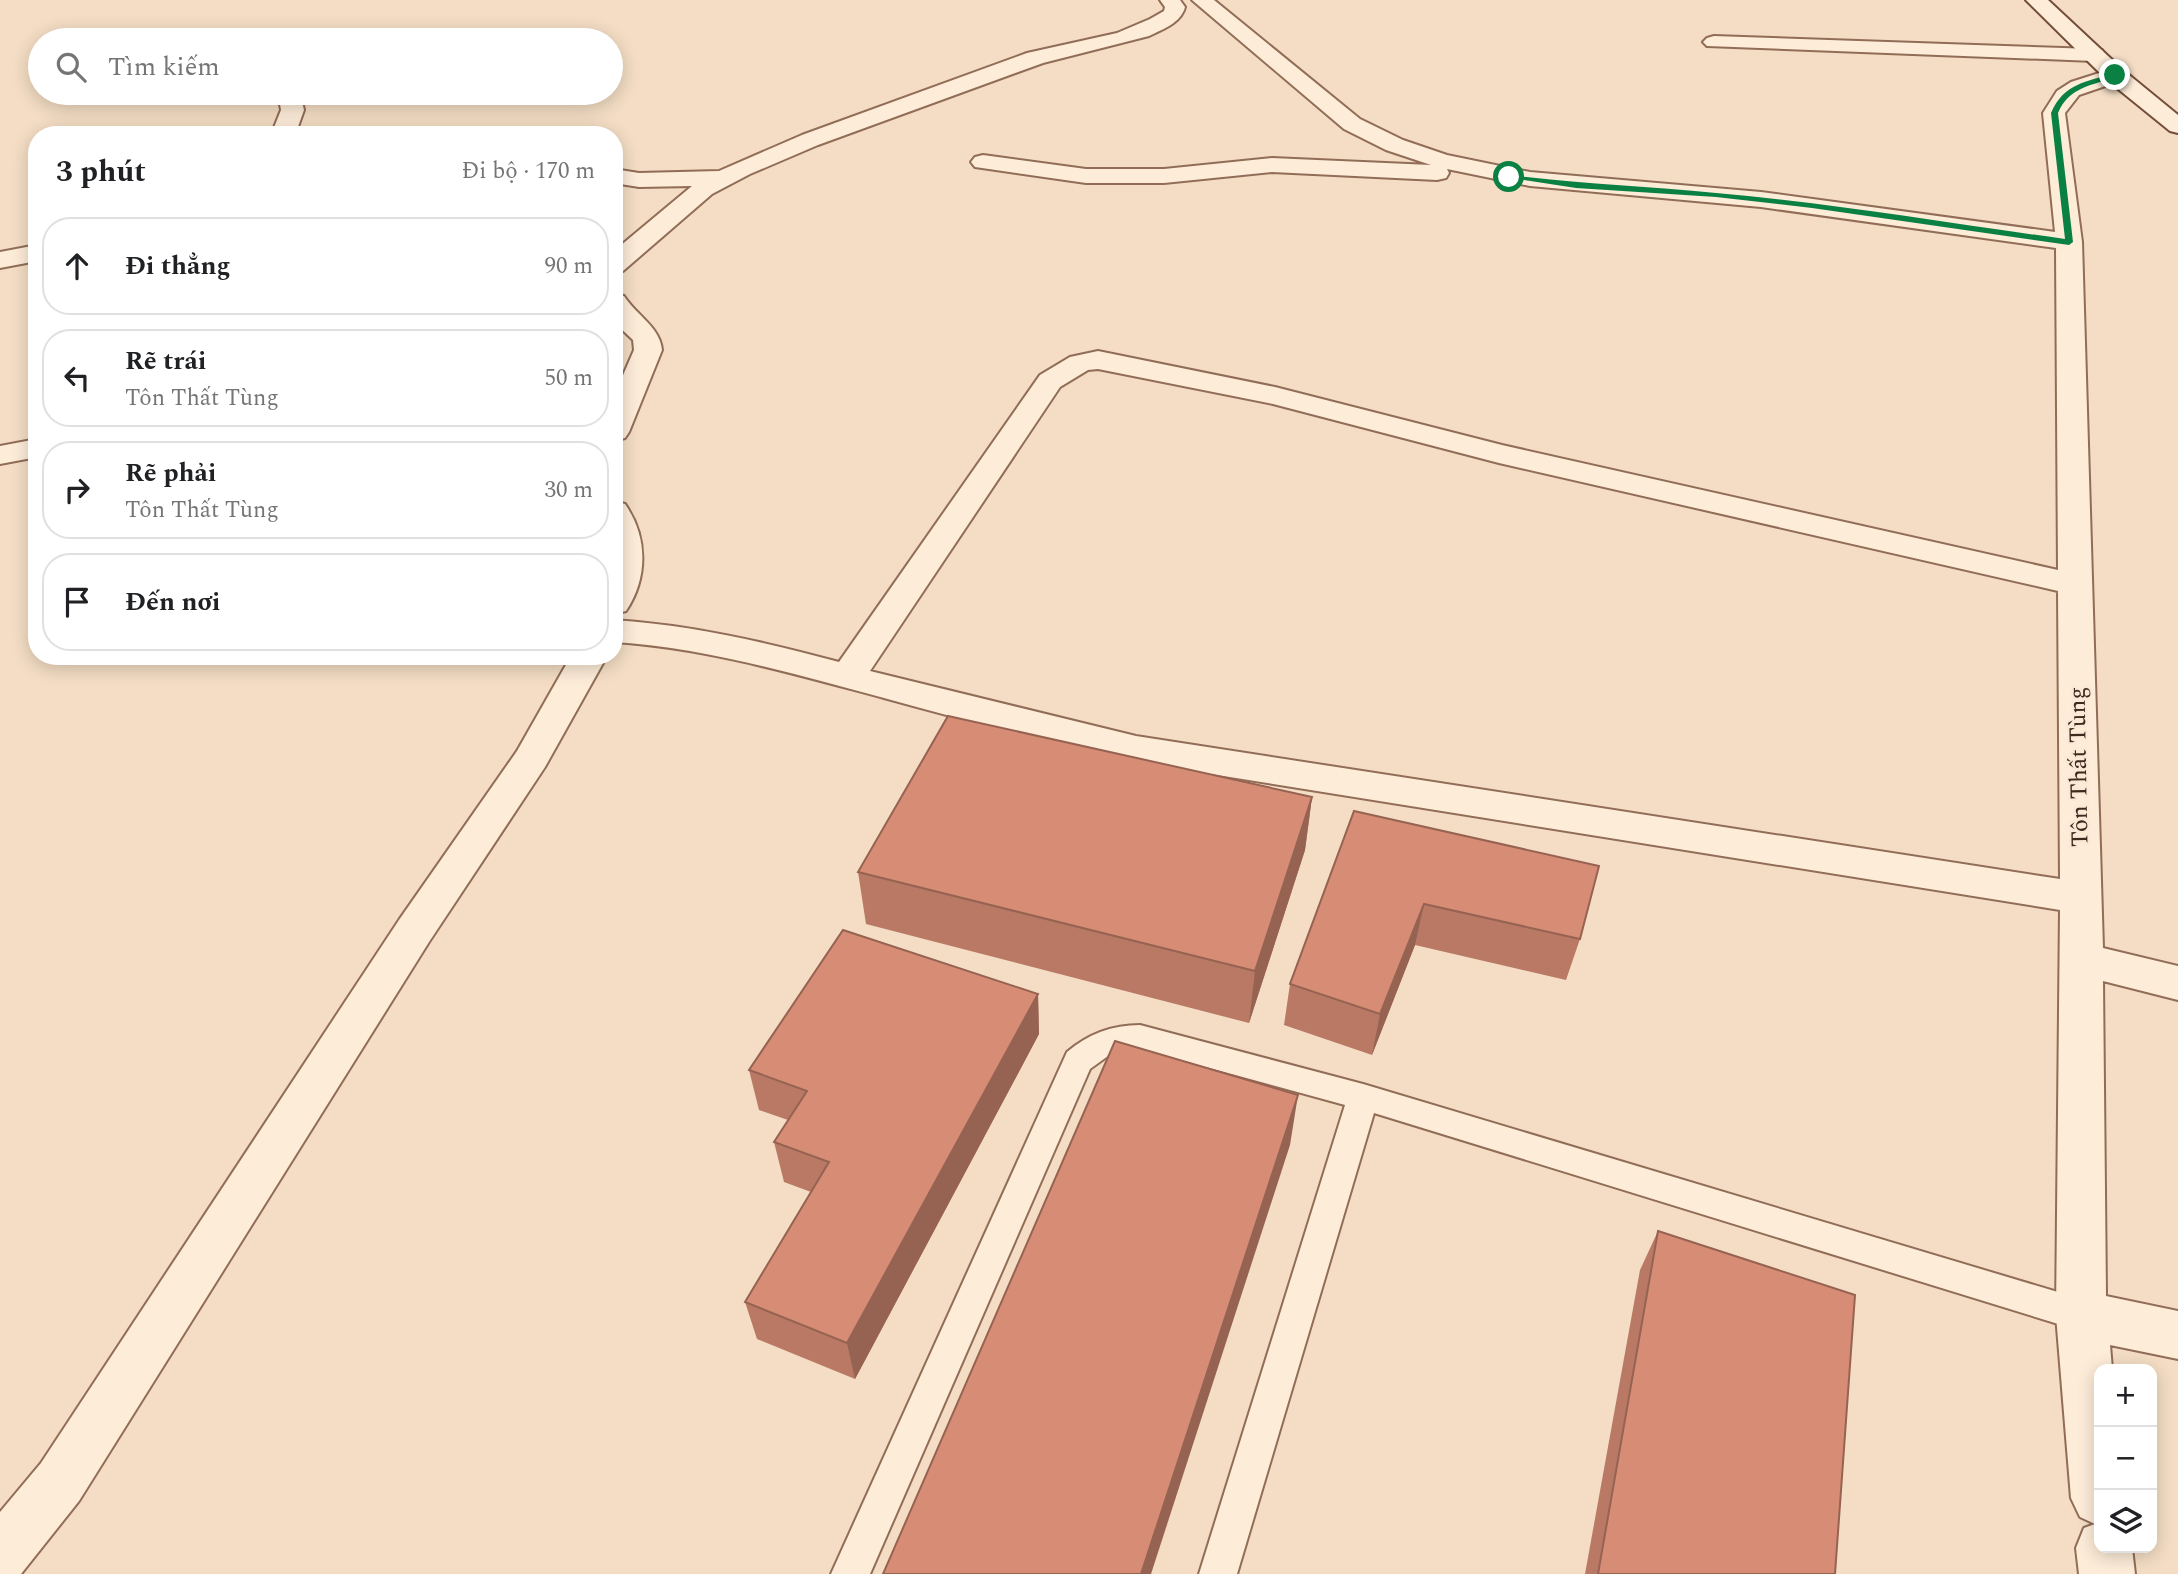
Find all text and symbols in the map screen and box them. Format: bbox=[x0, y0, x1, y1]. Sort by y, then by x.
search box bbox=[28, 28, 623, 105]
text: Tìm kiếm bbox=[108, 47, 220, 87]
icon: search bbox=[52, 48, 90, 86]
route end bbox=[2099, 59, 2130, 90]
text: 3 phút bbox=[56, 149, 146, 195]
text: Đi bộ · 170 m bbox=[462, 154, 595, 189]
route start bbox=[1493, 161, 1524, 192]
text: Đi thẳng bbox=[125, 246, 231, 286]
icon: ahead bbox=[58, 247, 96, 285]
text: 90 m bbox=[544, 249, 593, 284]
text: Rẽ trái bbox=[125, 341, 206, 381]
icon: left bbox=[58, 359, 96, 397]
text: 50 m bbox=[544, 361, 593, 396]
text: Tôn Thất Tùng bbox=[125, 381, 279, 416]
text: Rẽ phải bbox=[125, 453, 217, 493]
icon: right bbox=[58, 471, 96, 509]
text: 30 m bbox=[544, 473, 593, 508]
text: Tôn Thất Tùng bbox=[125, 493, 279, 528]
text: Đến nơi bbox=[125, 582, 220, 622]
icon: arrive bbox=[58, 583, 96, 621]
street label: Tôn Thất Tùng bbox=[2060, 686, 2098, 848]
map controls bbox=[2094, 1364, 2157, 1553]
button: + bbox=[2094, 1364, 2157, 1427]
button: − bbox=[2094, 1427, 2157, 1490]
button: layers bbox=[2094, 1490, 2157, 1553]

